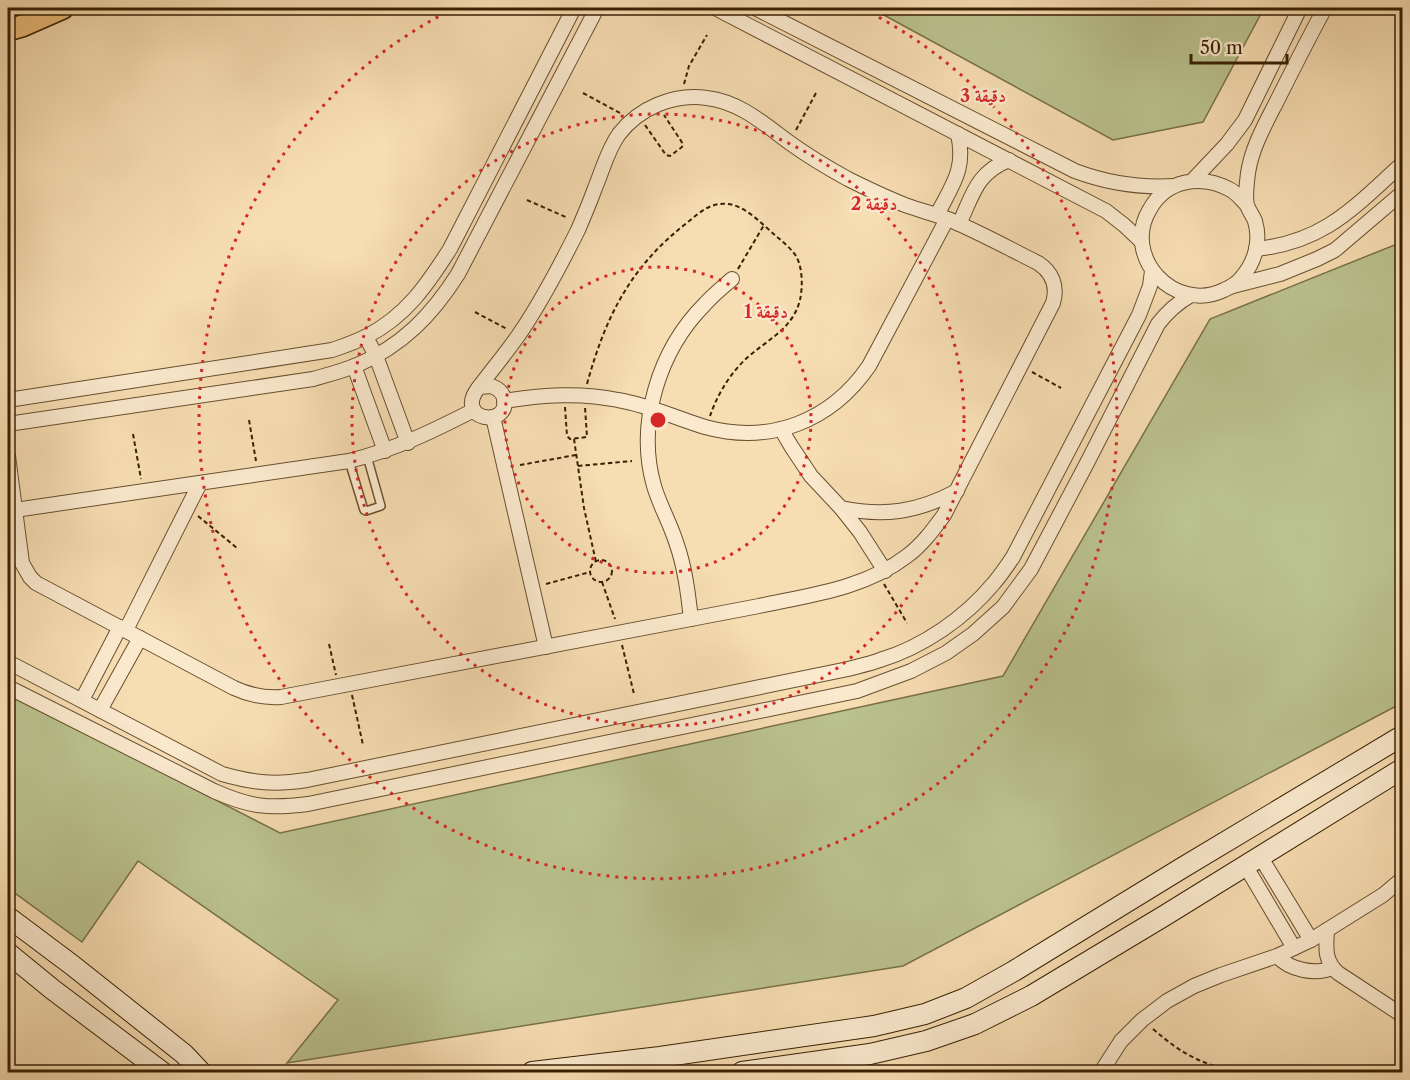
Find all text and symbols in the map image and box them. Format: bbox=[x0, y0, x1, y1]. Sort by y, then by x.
scale bar bbox=[1191, 27, 1287, 65]
text: 50 m bbox=[1200, 37, 1243, 59]
text: 3 دقيقة bbox=[960, 85, 1006, 107]
text: 2 دقيقة bbox=[851, 193, 897, 215]
text: 1 دقيقة bbox=[744, 301, 788, 323]
centre of rings bbox=[648, 410, 668, 430]

